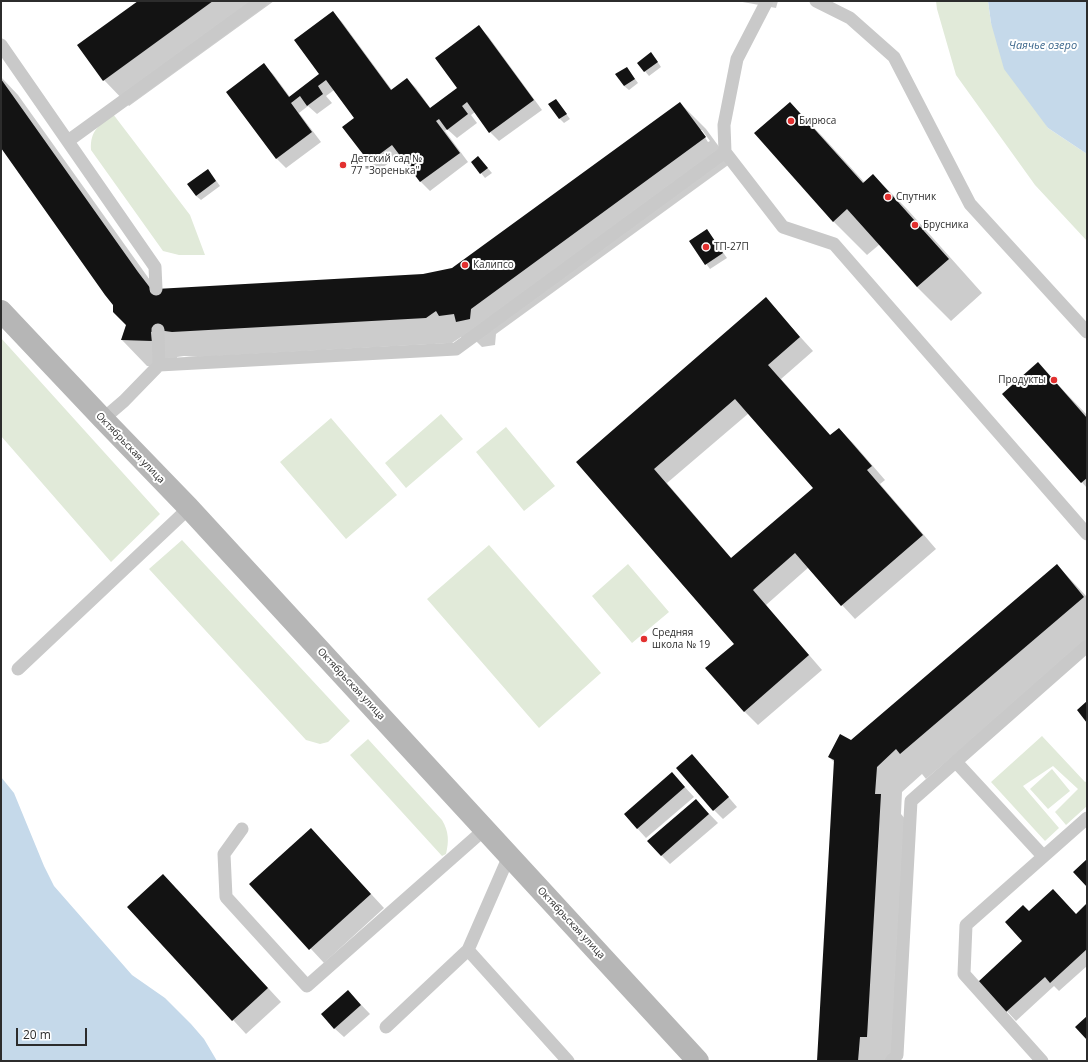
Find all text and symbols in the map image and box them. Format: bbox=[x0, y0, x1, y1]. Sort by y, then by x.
water label: Чаячье озеро bbox=[1009, 39, 1077, 53]
place label: Бирюса bbox=[799, 115, 836, 127]
marker: Бирюса bbox=[786, 116, 796, 126]
place label: Детский сад № 77 "Зоренька" bbox=[351, 153, 422, 176]
marker: Детский сад № 77 "Зоренька" bbox=[338, 160, 348, 170]
place label: Спутник bbox=[896, 191, 936, 203]
marker: Спутник bbox=[883, 192, 893, 202]
place label: Брусника bbox=[923, 219, 968, 231]
marker: Брусника bbox=[910, 220, 920, 230]
place label: ТП-27П bbox=[714, 241, 749, 253]
marker: ТП-27П bbox=[701, 242, 711, 252]
place label: Калипсо bbox=[473, 259, 514, 271]
marker: Калипсо bbox=[460, 260, 470, 270]
place label: Продукты bbox=[998, 374, 1046, 386]
marker: Продукты bbox=[1049, 375, 1059, 385]
street label: Октябрьская улица bbox=[93, 410, 167, 486]
place label: Средняя школа № 19 bbox=[652, 627, 710, 650]
marker: Средняя школа № 19 bbox=[639, 634, 649, 644]
street label: Октябрьская улица bbox=[315, 646, 387, 722]
street label: Октябрьская улица bbox=[535, 885, 607, 961]
scale bar bbox=[18, 1020, 89, 1046]
text: 20 m bbox=[23, 1026, 51, 1043]

